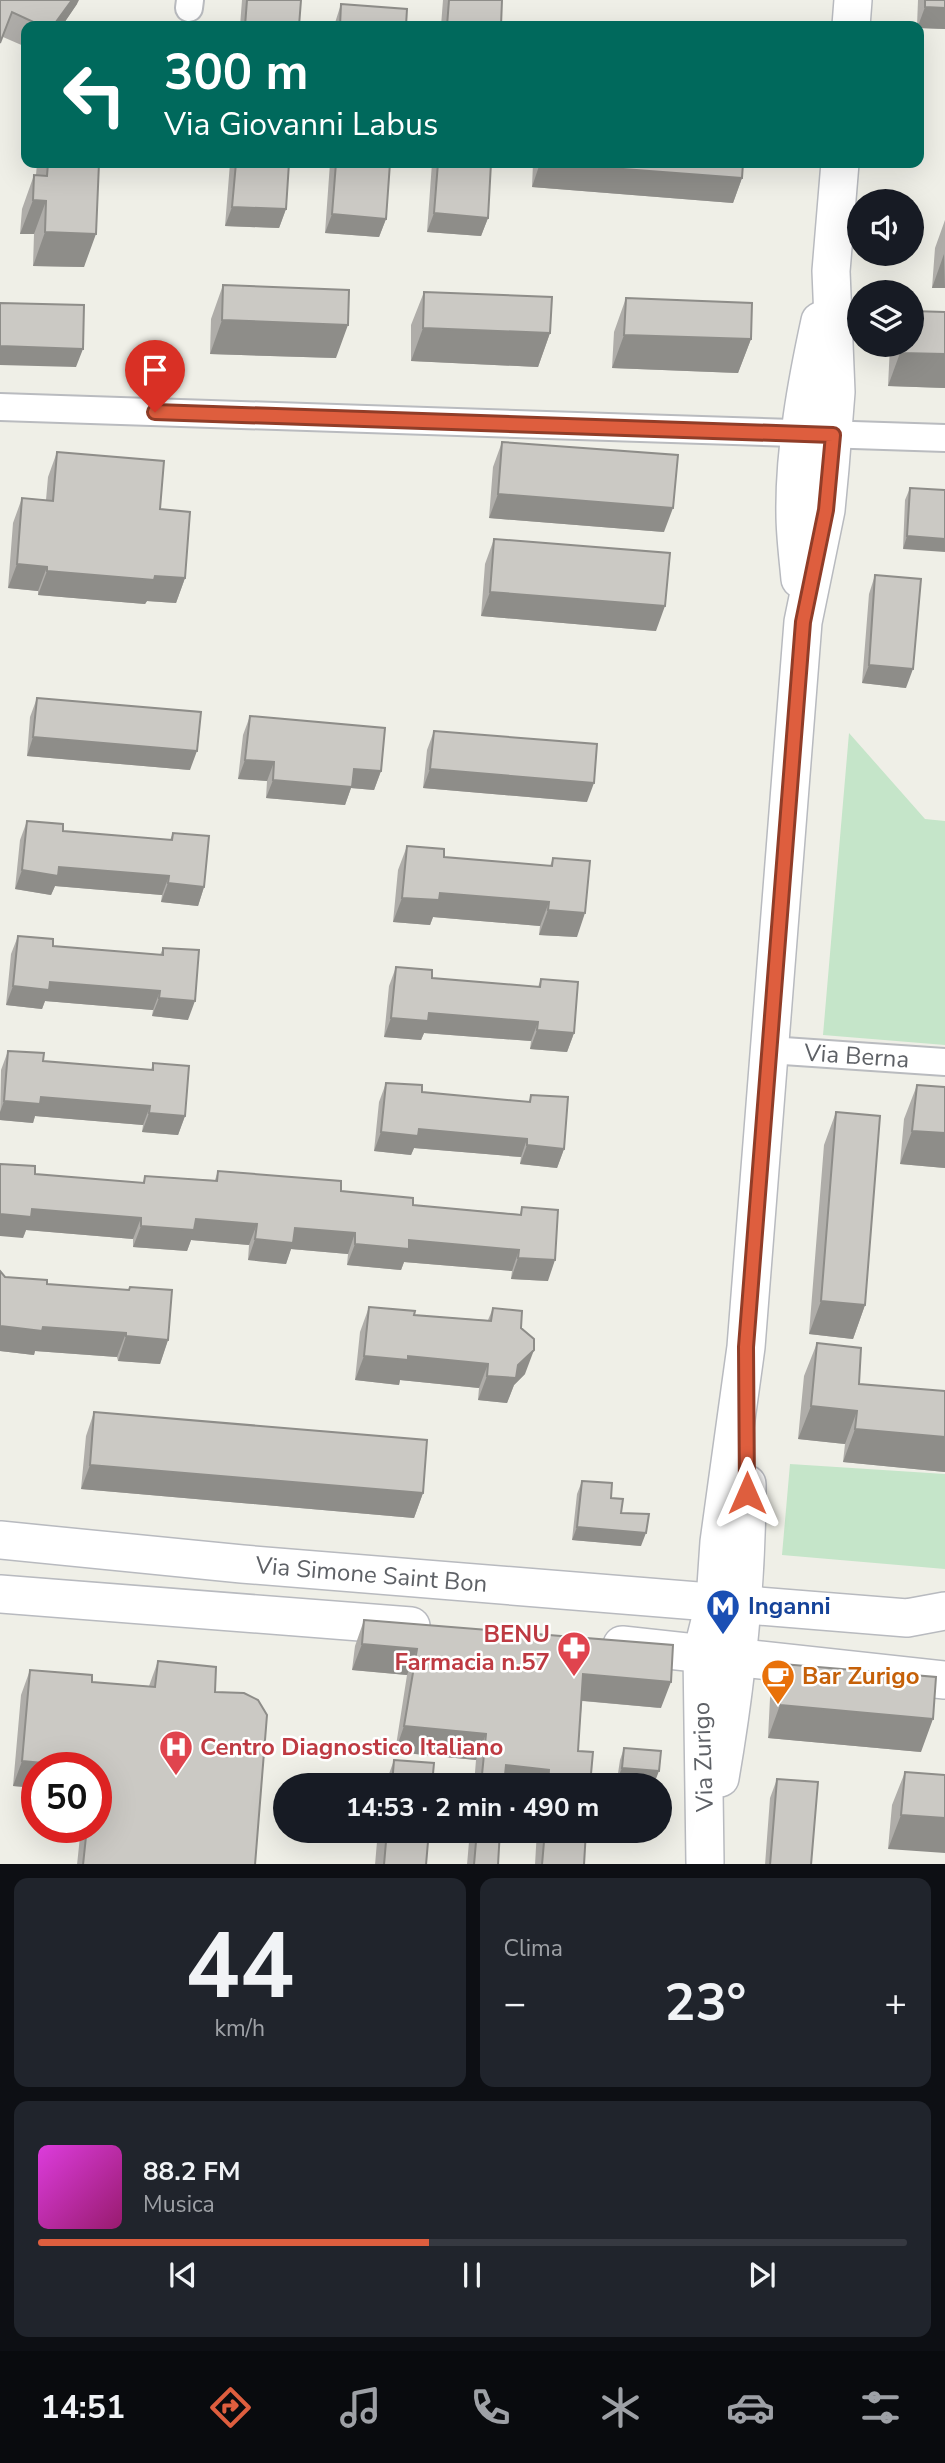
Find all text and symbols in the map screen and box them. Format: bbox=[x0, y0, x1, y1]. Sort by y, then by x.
text: 300 m bbox=[164, 39, 308, 106]
icon: left bbox=[49, 49, 140, 140]
text: Via Giovanni Labus bbox=[164, 103, 438, 146]
map controls bbox=[847, 189, 924, 357]
button: sound bbox=[847, 189, 924, 266]
button: layers bbox=[847, 280, 924, 357]
pin bbox=[125, 340, 185, 412]
icon: arrive bbox=[136, 351, 174, 389]
street label: Via Berna bbox=[802, 1036, 910, 1076]
position arrow bbox=[710, 1456, 784, 1530]
street label: Via Simone Saint Bon bbox=[253, 1549, 489, 1600]
metro station icon: Inganni bbox=[704, 1587, 742, 1636]
place label: Inganni bbox=[748, 1590, 831, 1622]
place label: BENU Farmacia n.57 bbox=[394, 1618, 550, 1678]
pharmacy icon: BENU Farmacia n.57 bbox=[555, 1629, 593, 1678]
cafe icon: Bar Zurigo bbox=[759, 1657, 797, 1706]
place label: Bar Zurigo bbox=[802, 1660, 920, 1692]
street label: Via Zurigo bbox=[685, 1702, 721, 1813]
hospital icon: Centro Diagnostico Italiano bbox=[157, 1728, 195, 1777]
place label: Centro Diagnostico Italiano bbox=[200, 1731, 503, 1763]
speed limit sign: 50 bbox=[21, 1752, 112, 1843]
text: 14:53 · 2 min · 490 m bbox=[346, 1790, 599, 1825]
text: 44 bbox=[185, 1905, 294, 2029]
text: Clima bbox=[504, 1933, 563, 1964]
text: 23° bbox=[664, 1967, 746, 2038]
text: − bbox=[504, 1978, 526, 2029]
text: + bbox=[884, 1978, 907, 2029]
text: km/h bbox=[214, 2013, 265, 2044]
text: 88.2 FM bbox=[143, 2154, 240, 2189]
text: Musica bbox=[143, 2189, 215, 2220]
icon: previous bbox=[164, 2256, 202, 2294]
icon: pause bbox=[453, 2256, 491, 2294]
icon: next bbox=[743, 2256, 781, 2294]
icon: directions bbox=[206, 2383, 255, 2432]
icon: music bbox=[336, 2383, 385, 2432]
icon: phone bbox=[466, 2383, 515, 2432]
icon: climate bbox=[596, 2383, 645, 2432]
icon: car bbox=[726, 2383, 775, 2432]
icon: filters bbox=[856, 2383, 905, 2432]
text: 14:51 bbox=[40, 2386, 125, 2429]

